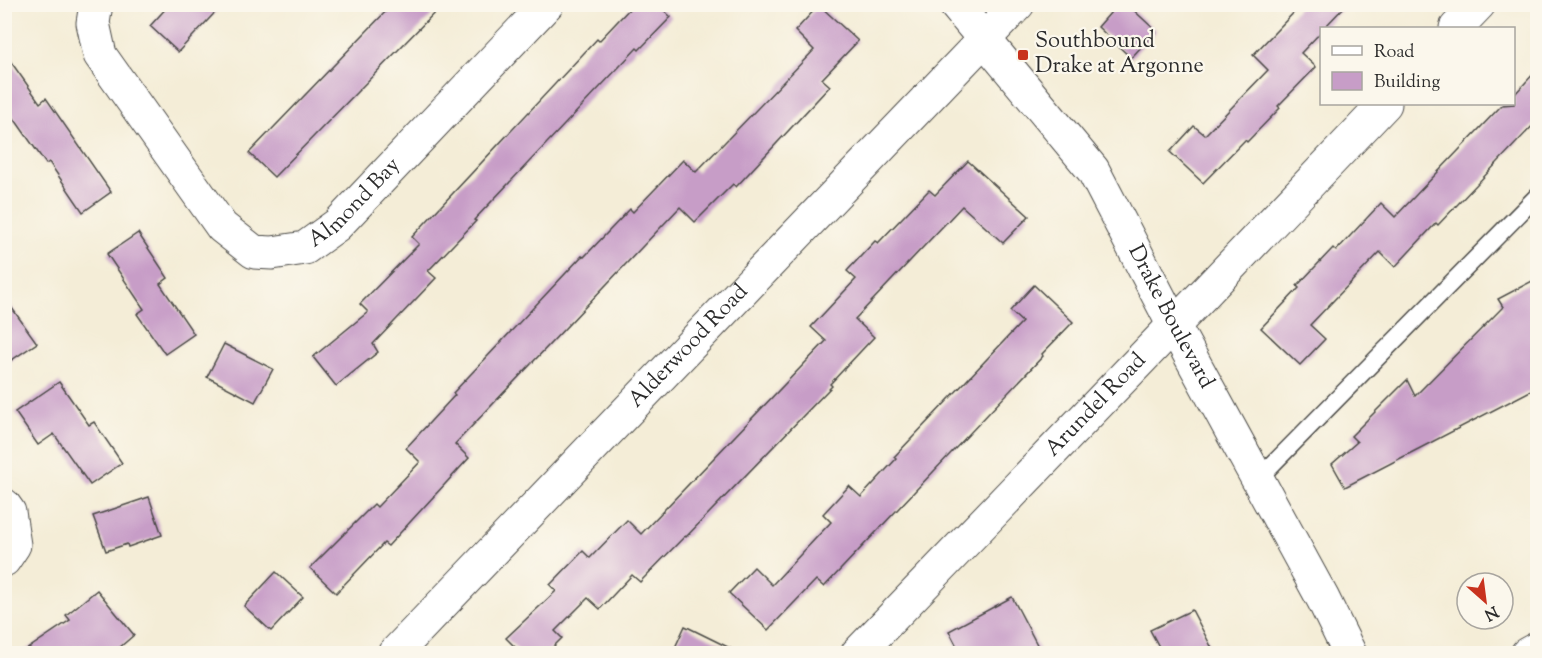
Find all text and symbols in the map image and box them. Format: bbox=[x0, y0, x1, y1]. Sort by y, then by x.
place label: Southbound Drake at Argonne bbox=[1035, 26, 1204, 83]
legend bbox=[1320, 27, 1515, 105]
text: Road bbox=[1374, 40, 1414, 66]
marker: Southbound Drake at Argonne bbox=[1016, 48, 1030, 62]
text: Building bbox=[1374, 70, 1440, 96]
street label: Almond Bay bbox=[302, 151, 409, 256]
street label: Drake Boulevard bbox=[1119, 240, 1221, 395]
street label: Alderwood Road bbox=[622, 278, 756, 416]
street label: Arundel Road bbox=[1038, 346, 1154, 465]
north arrow bbox=[1455, 571, 1515, 631]
text: N bbox=[1480, 599, 1502, 625]

